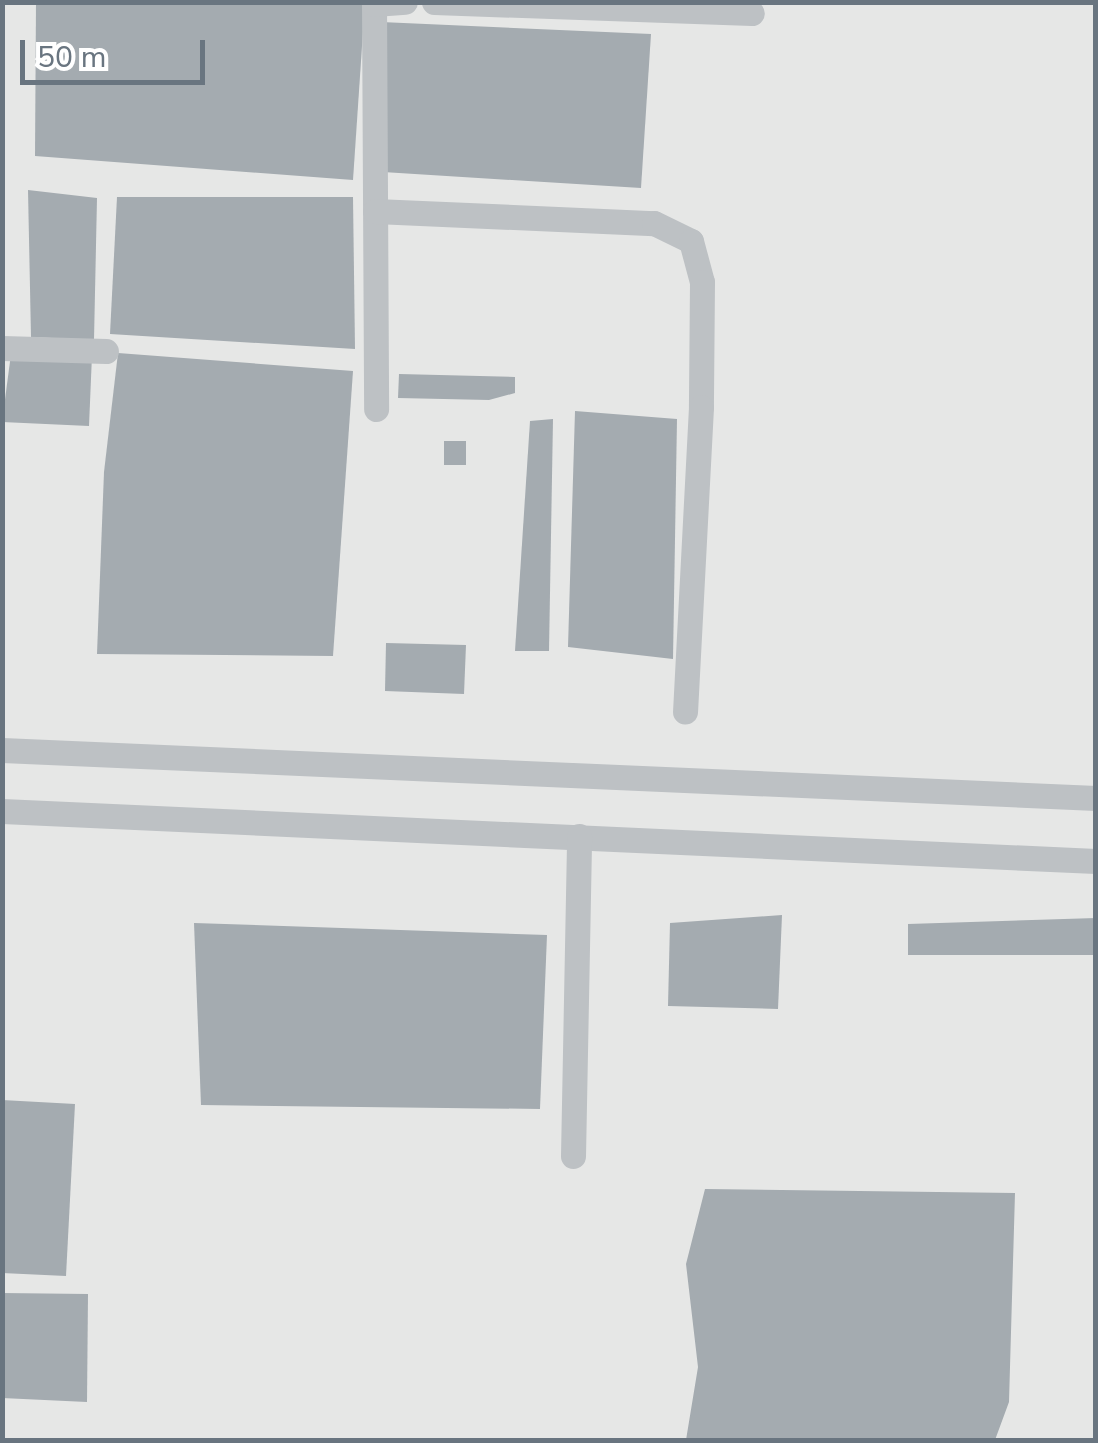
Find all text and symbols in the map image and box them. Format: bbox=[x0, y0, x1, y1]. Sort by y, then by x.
scale bar bbox=[25, 20, 210, 82]
text: 50 m bbox=[37, 37, 106, 78]

